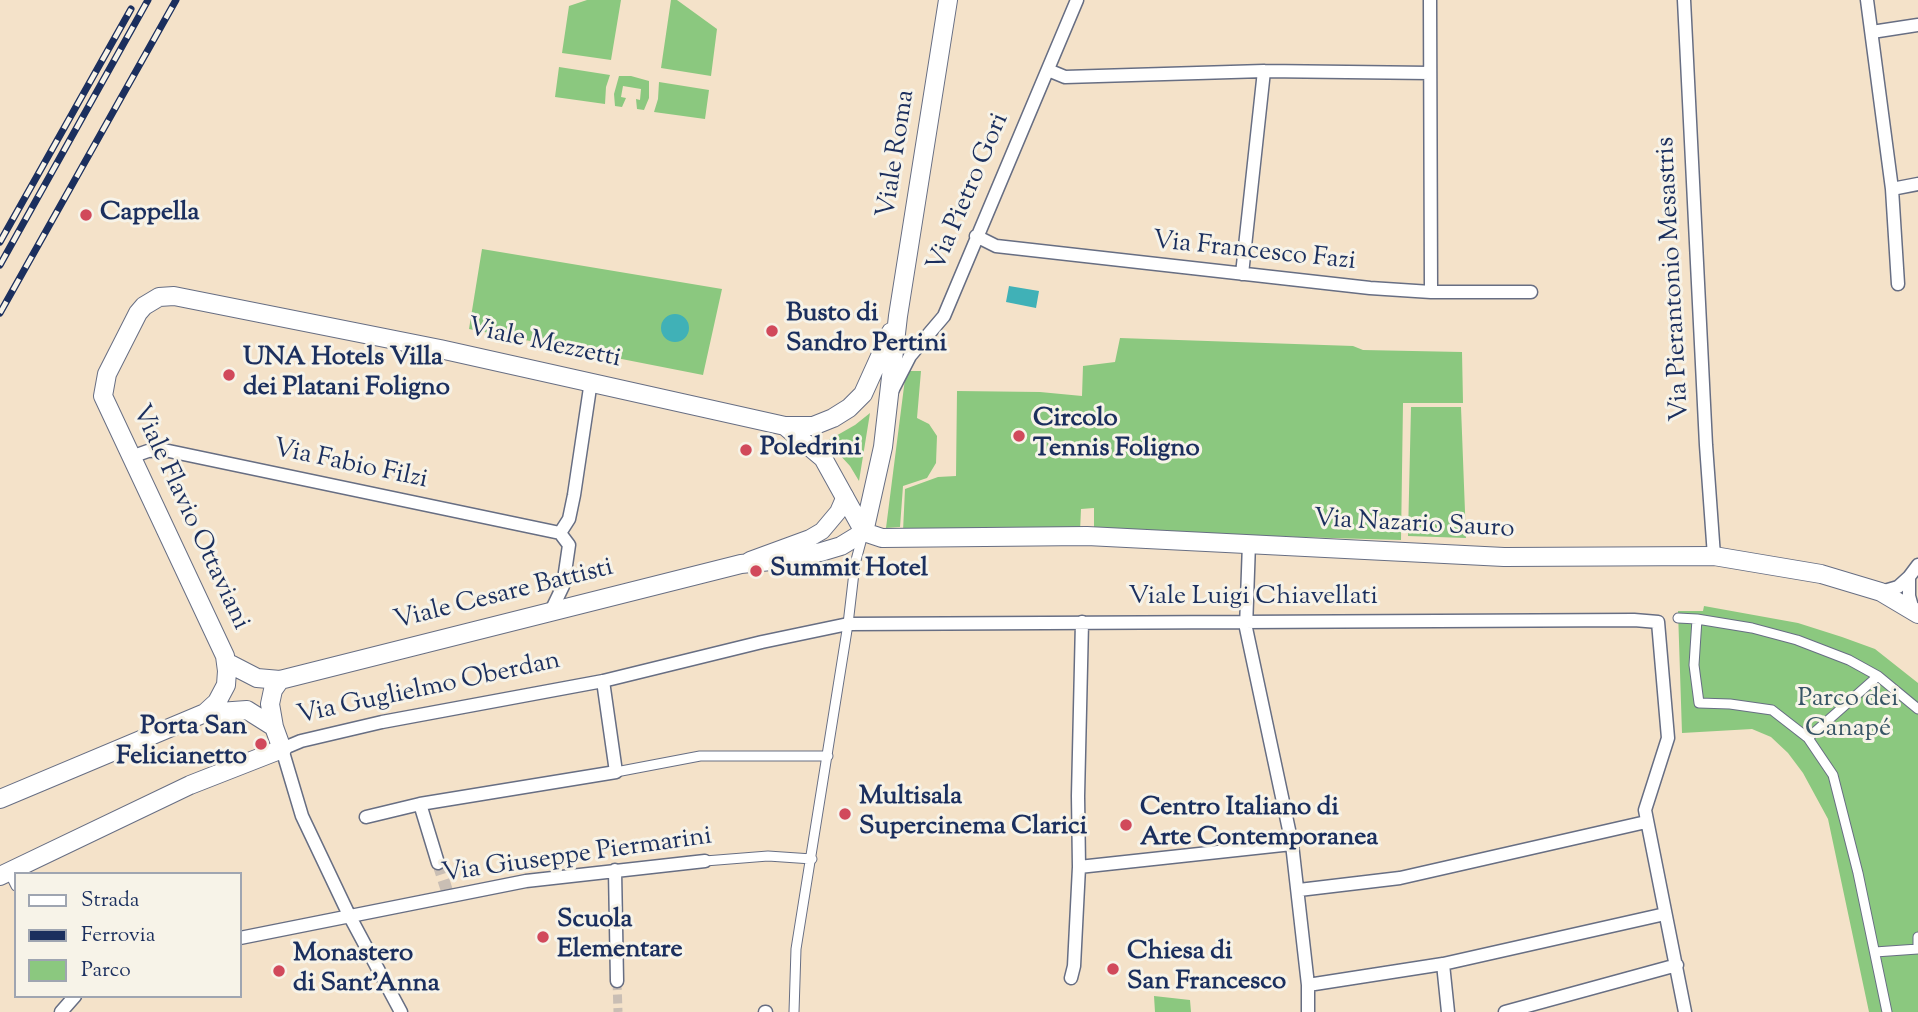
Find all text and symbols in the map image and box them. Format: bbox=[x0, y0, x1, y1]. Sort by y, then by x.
street label: Viale Roma bbox=[872, 88, 924, 220]
street label: Via Pietro Gori bbox=[923, 109, 1017, 277]
street label: Via Pierantonio Mesastris bbox=[1652, 136, 1698, 422]
place label: Cappella bbox=[100, 199, 199, 231]
marker: Cappella bbox=[78, 207, 94, 223]
street label: Via Francesco Fazi bbox=[1151, 227, 1357, 279]
place label: Busto di Sandro Pertini bbox=[786, 300, 947, 362]
street label: Viale Mezzetti bbox=[465, 314, 623, 376]
marker: Busto di Sandro Pertini bbox=[764, 323, 780, 339]
place label: UNA Hotels Villa dei Platani Foligno bbox=[243, 344, 450, 406]
marker: UNA Hotels Villa dei Platani Foligno bbox=[221, 367, 237, 383]
street label: Viale Flavio Ottaviani bbox=[123, 401, 255, 635]
place label: Circolo Tennis Foligno bbox=[1033, 405, 1200, 466]
marker: Circolo Tennis Foligno bbox=[1011, 428, 1027, 444]
street label: Via Fabio Filzi bbox=[270, 434, 430, 498]
place label: Poledrini bbox=[760, 434, 861, 466]
marker: Poledrini bbox=[738, 442, 754, 458]
street label: Via Nazario Sauro bbox=[1313, 505, 1515, 547]
street label: Viale Cesare Battisti bbox=[391, 554, 617, 638]
place label: Summit Hotel bbox=[770, 555, 928, 587]
marker: Summit Hotel bbox=[748, 563, 764, 579]
street label: Viale Luigi Chiavellati bbox=[1128, 583, 1378, 615]
street label: Via Guglielmo Oberdan bbox=[295, 647, 563, 733]
park label: Parco dei Canapé bbox=[1797, 685, 1899, 746]
place label: Porta San Felicianetto bbox=[116, 713, 247, 774]
marker: Porta San Felicianetto bbox=[253, 736, 269, 752]
place label: Multisala Supercinema Clarici bbox=[859, 783, 1087, 844]
place label: Centro Italiano di Arte Contemporanea bbox=[1140, 794, 1378, 856]
marker: Multisala Supercinema Clarici bbox=[837, 806, 853, 822]
marker: Centro Italiano di Arte Contemporanea bbox=[1118, 817, 1134, 833]
street label: Via Giuseppe Piermarini bbox=[440, 823, 714, 891]
legend bbox=[14, 872, 242, 998]
text: Strada bbox=[81, 886, 140, 916]
place label: Scuola Elementare bbox=[557, 906, 683, 968]
text: Ferrovia bbox=[81, 921, 155, 951]
marker: Scuola Elementare bbox=[535, 929, 551, 945]
place label: Chiesa di San Francesco bbox=[1127, 938, 1286, 1000]
place label: Monastero di Sant'Anna bbox=[293, 940, 440, 1002]
text: Parco bbox=[81, 956, 131, 986]
marker: Chiesa di San Francesco bbox=[1105, 961, 1121, 977]
marker: Monastero di Sant'Anna bbox=[271, 963, 287, 979]

